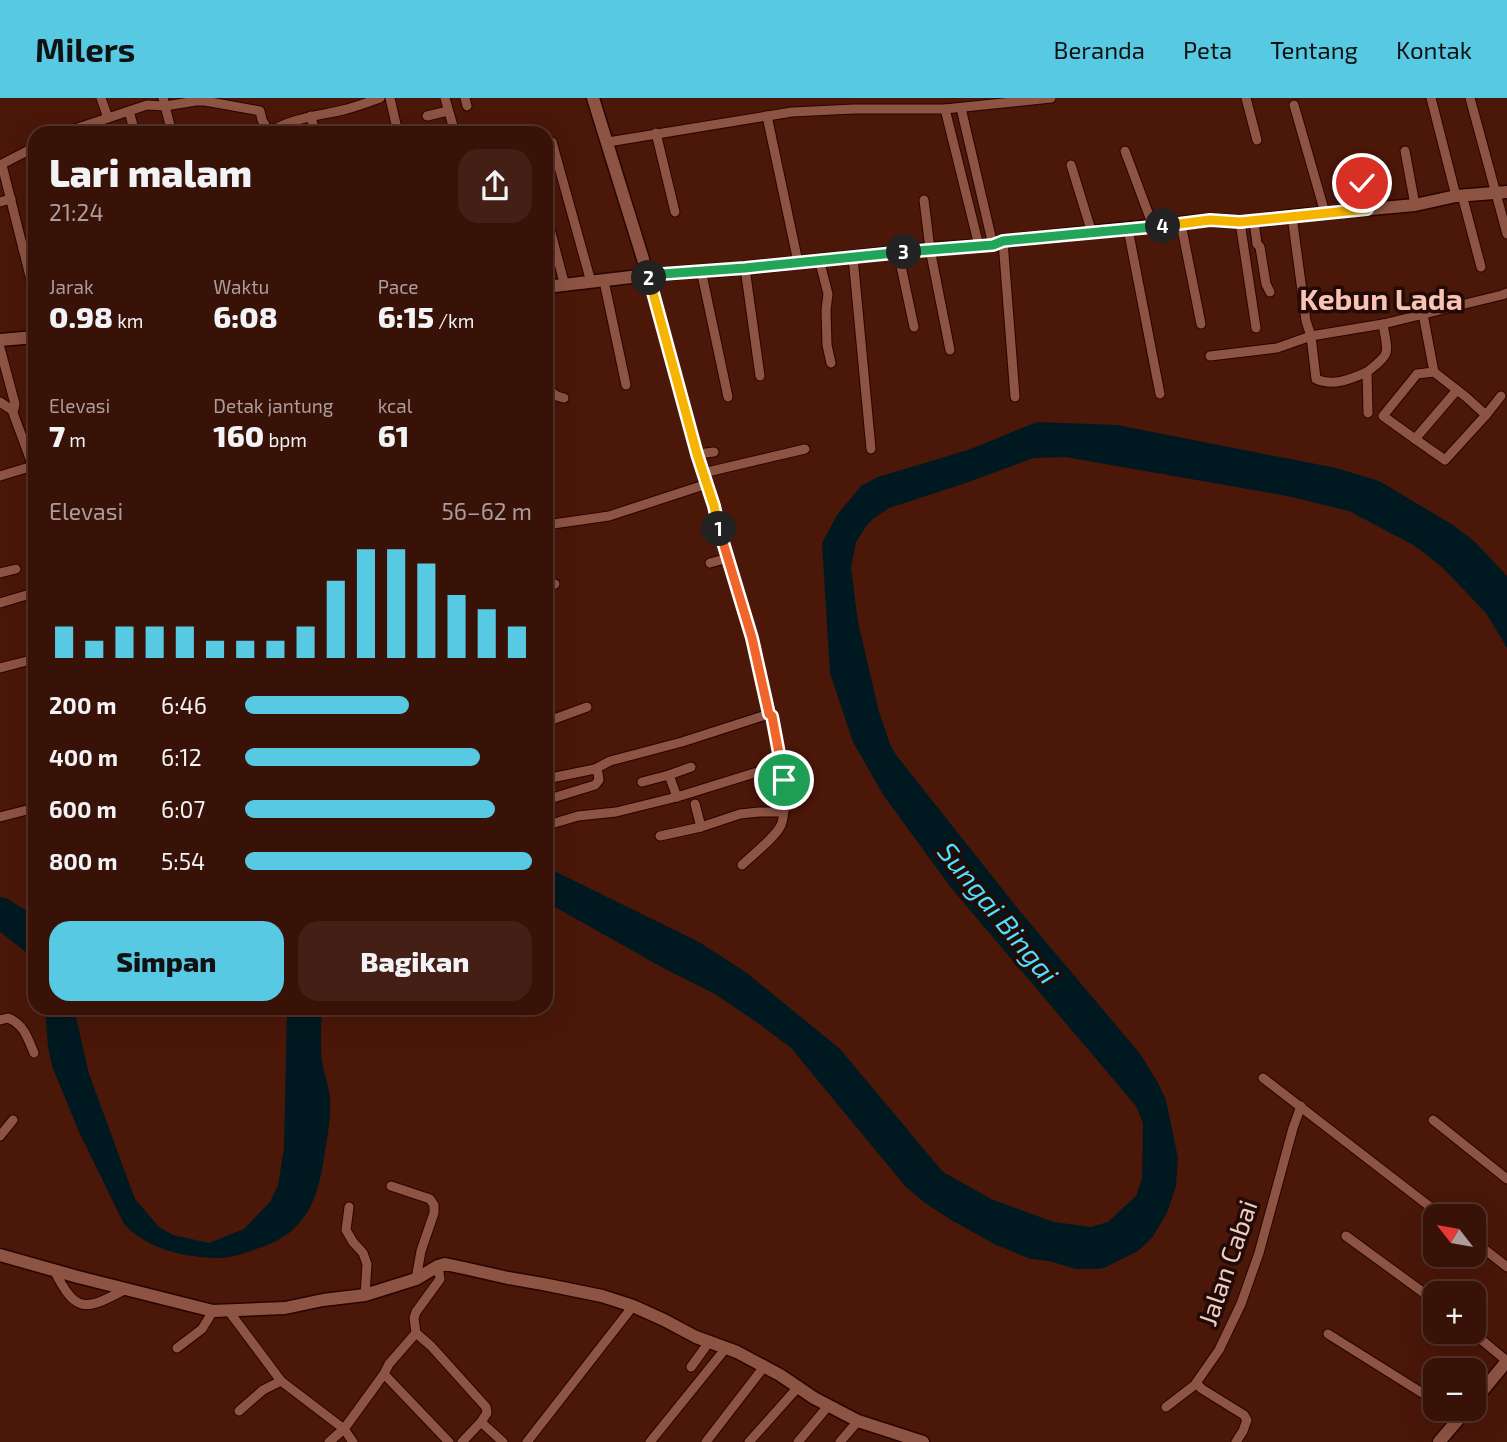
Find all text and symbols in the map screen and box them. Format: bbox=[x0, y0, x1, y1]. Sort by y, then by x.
text: Milers bbox=[35, 29, 135, 69]
text: Beranda bbox=[1054, 35, 1145, 64]
text: Peta bbox=[1183, 35, 1232, 64]
text: Tentang bbox=[1270, 35, 1358, 64]
text: Kontak bbox=[1396, 35, 1472, 64]
text: Lari malam bbox=[49, 149, 252, 195]
button: share bbox=[458, 149, 532, 223]
pin bbox=[1332, 153, 1392, 213]
icon: check bbox=[1343, 164, 1381, 202]
text: 21:24 bbox=[49, 198, 104, 226]
pin: 4 bbox=[1146, 208, 1180, 244]
text: 4 bbox=[1156, 214, 1169, 237]
pin: 3 bbox=[886, 234, 922, 270]
text: 3 bbox=[898, 240, 909, 263]
pin: 2 bbox=[632, 260, 666, 296]
text: 2 bbox=[643, 266, 654, 289]
text: Jarak bbox=[49, 275, 94, 298]
text: Waktu bbox=[213, 275, 269, 298]
text: Pace bbox=[378, 275, 419, 298]
district label: Kebun Lada bbox=[1299, 280, 1463, 316]
text: 0.98 bbox=[49, 298, 113, 334]
text: 6:08 bbox=[213, 298, 278, 334]
text: 6:15 bbox=[378, 298, 434, 334]
text: km bbox=[113, 309, 143, 332]
text: /km bbox=[434, 309, 474, 332]
text: Elevasi bbox=[49, 394, 110, 417]
text: Detak jantung bbox=[213, 394, 333, 417]
text: kcal bbox=[378, 394, 412, 417]
text: 7 bbox=[49, 417, 65, 453]
text: 160 bbox=[213, 417, 264, 453]
text: 61 bbox=[378, 417, 409, 453]
text: m bbox=[65, 428, 86, 451]
text: bpm bbox=[264, 428, 307, 451]
text: Elevasi bbox=[49, 497, 123, 525]
text: 56–62 m bbox=[442, 497, 532, 525]
pin: 1 bbox=[702, 512, 736, 546]
text: 1 bbox=[714, 517, 723, 540]
text: 200 m bbox=[49, 691, 117, 719]
text: 6:46 bbox=[161, 691, 207, 719]
text: 400 m bbox=[49, 743, 118, 771]
text: 6:12 bbox=[161, 743, 202, 771]
pin bbox=[754, 750, 814, 810]
icon: arrive bbox=[765, 761, 803, 799]
text: 600 m bbox=[49, 795, 117, 823]
text: 6:07 bbox=[161, 795, 205, 823]
water label: Sungai Bingai bbox=[931, 835, 1066, 990]
text: 800 m bbox=[49, 847, 118, 875]
text: 5:54 bbox=[161, 847, 205, 875]
button: Simpan bbox=[49, 921, 284, 1001]
button: Bagikan bbox=[298, 921, 532, 1001]
street label: Jalan Cabai bbox=[1191, 1196, 1263, 1329]
north arrow bbox=[1423, 1204, 1486, 1267]
map controls bbox=[1423, 1204, 1486, 1421]
button: + bbox=[1423, 1281, 1486, 1344]
button: − bbox=[1423, 1358, 1486, 1421]

